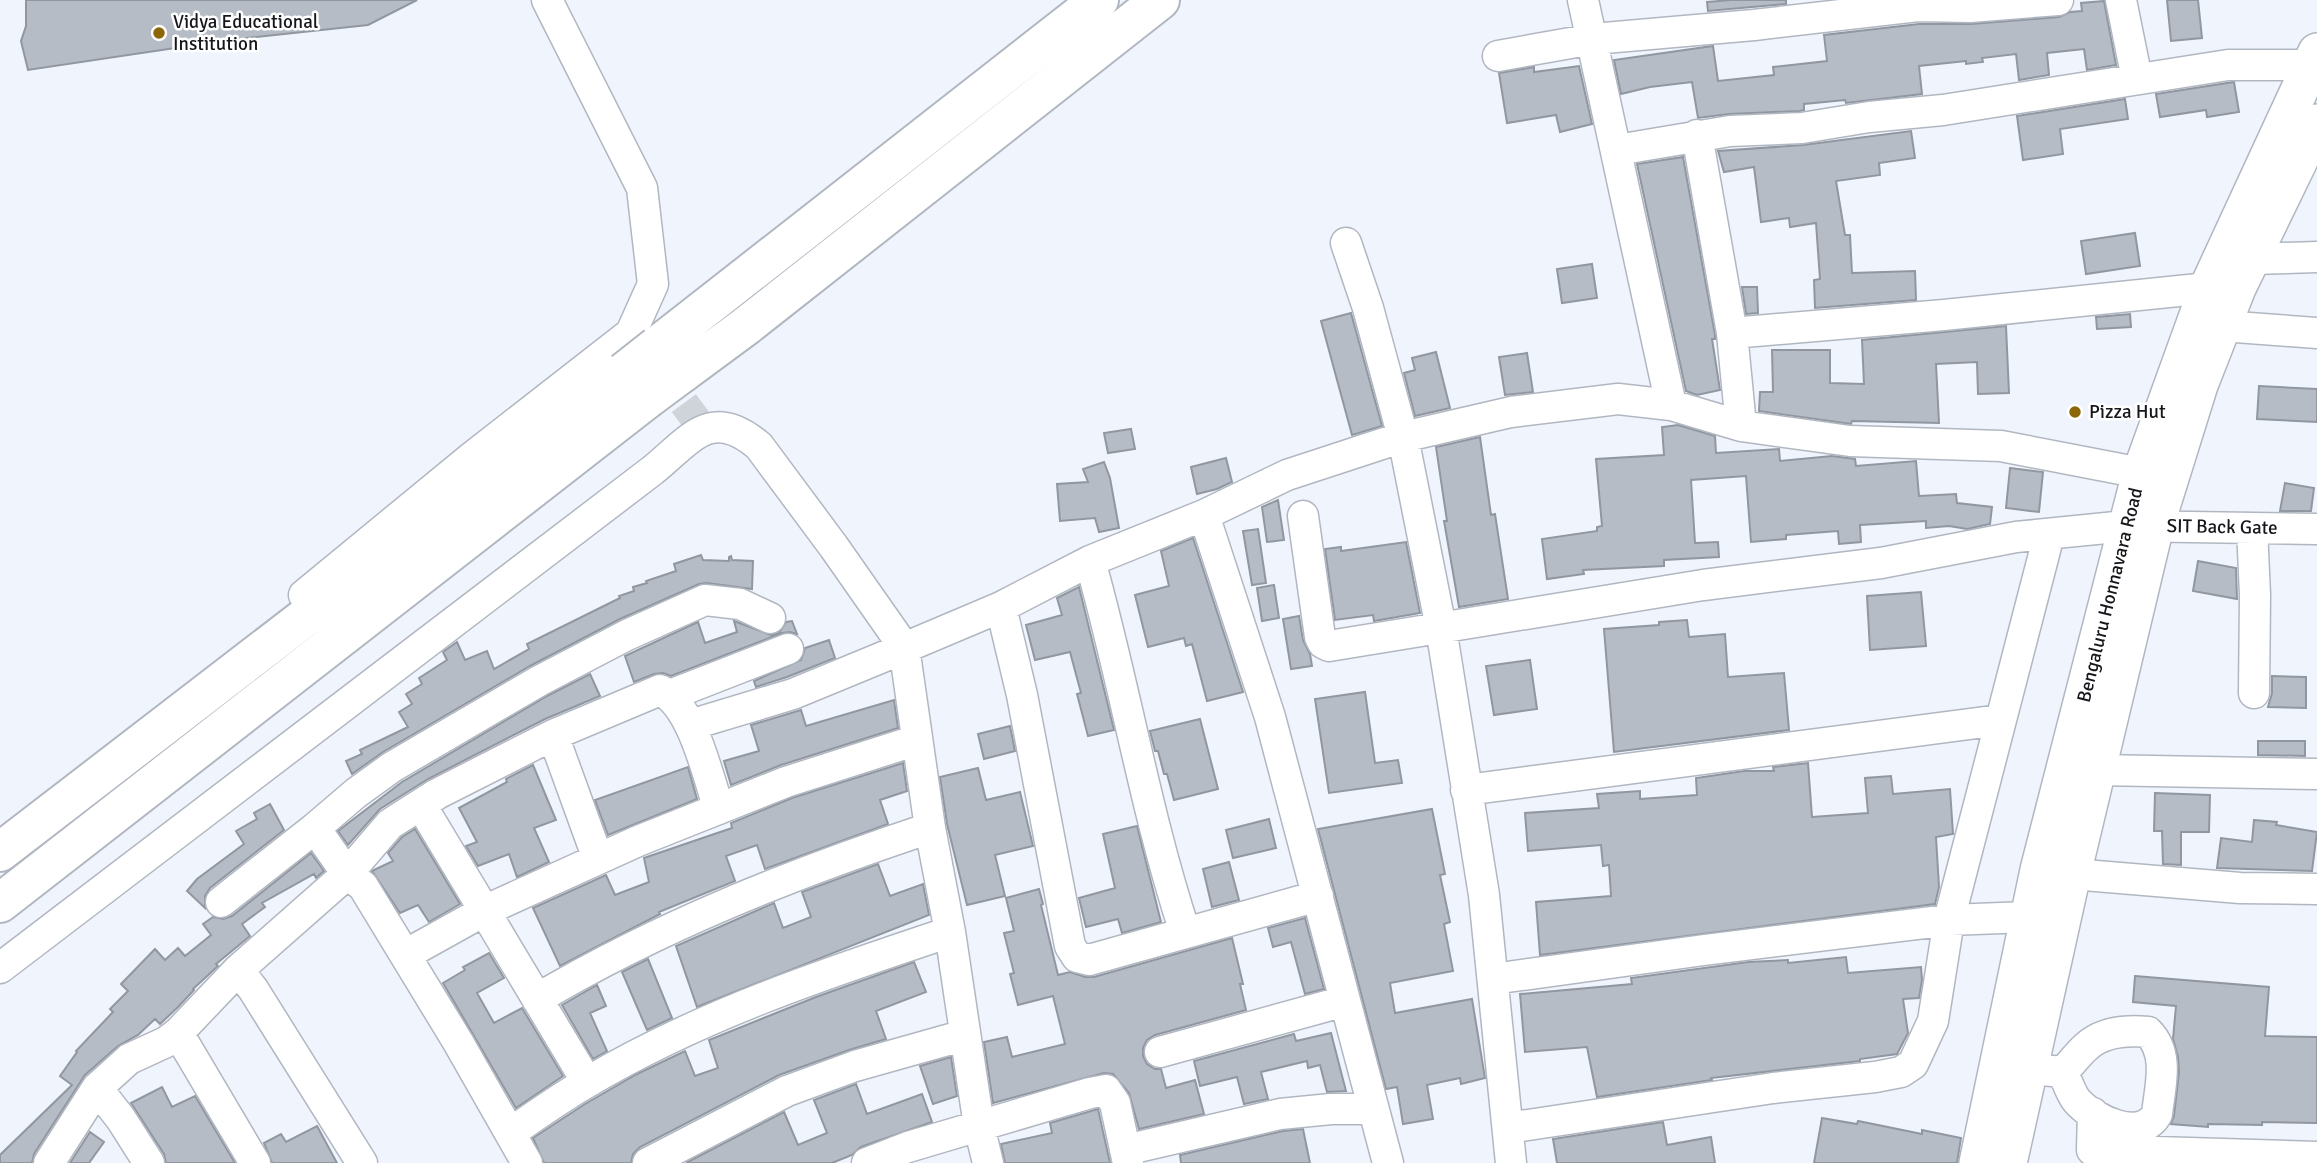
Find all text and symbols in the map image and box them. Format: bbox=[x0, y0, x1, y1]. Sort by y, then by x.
place label: Vidya Educational Institution bbox=[173, 10, 318, 56]
marker: Vidya Educational Institution bbox=[151, 25, 167, 41]
place label: Pizza Hut bbox=[2089, 400, 2166, 424]
marker: Pizza Hut bbox=[2067, 404, 2083, 420]
street label: Bengaluru Honnavara Road bbox=[2072, 485, 2148, 705]
street label: SIT Back Gate bbox=[2166, 514, 2278, 540]

